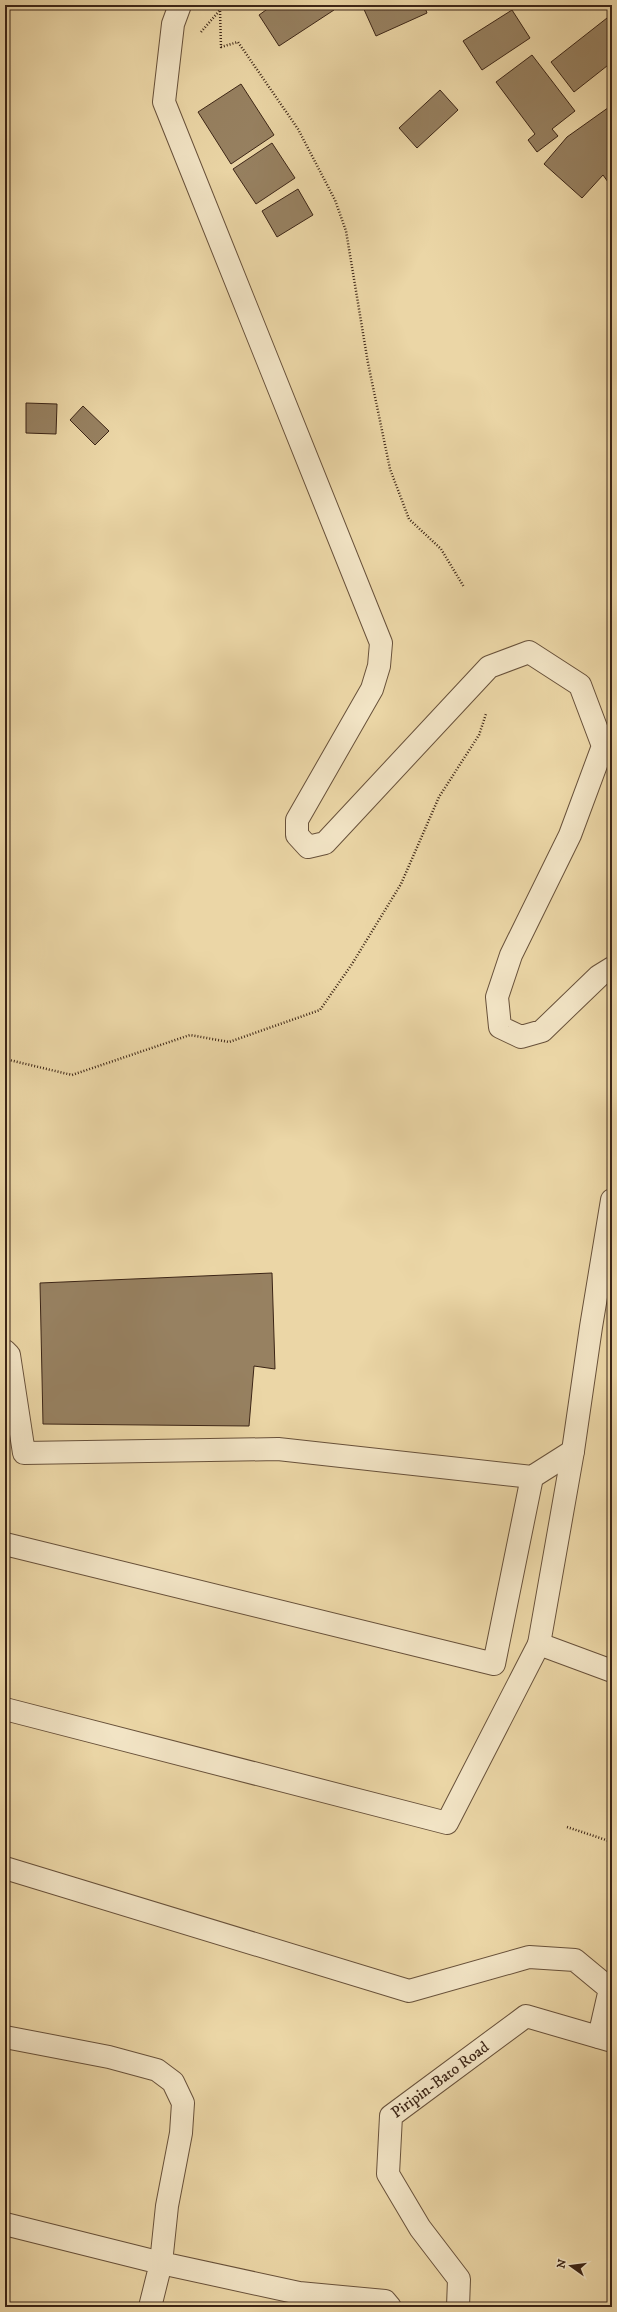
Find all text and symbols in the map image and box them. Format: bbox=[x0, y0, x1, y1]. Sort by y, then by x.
street label: Piripin-Bato Road bbox=[387, 2037, 493, 2123]
north arrow bbox=[551, 2246, 591, 2286]
text: N bbox=[554, 2258, 570, 2270]

